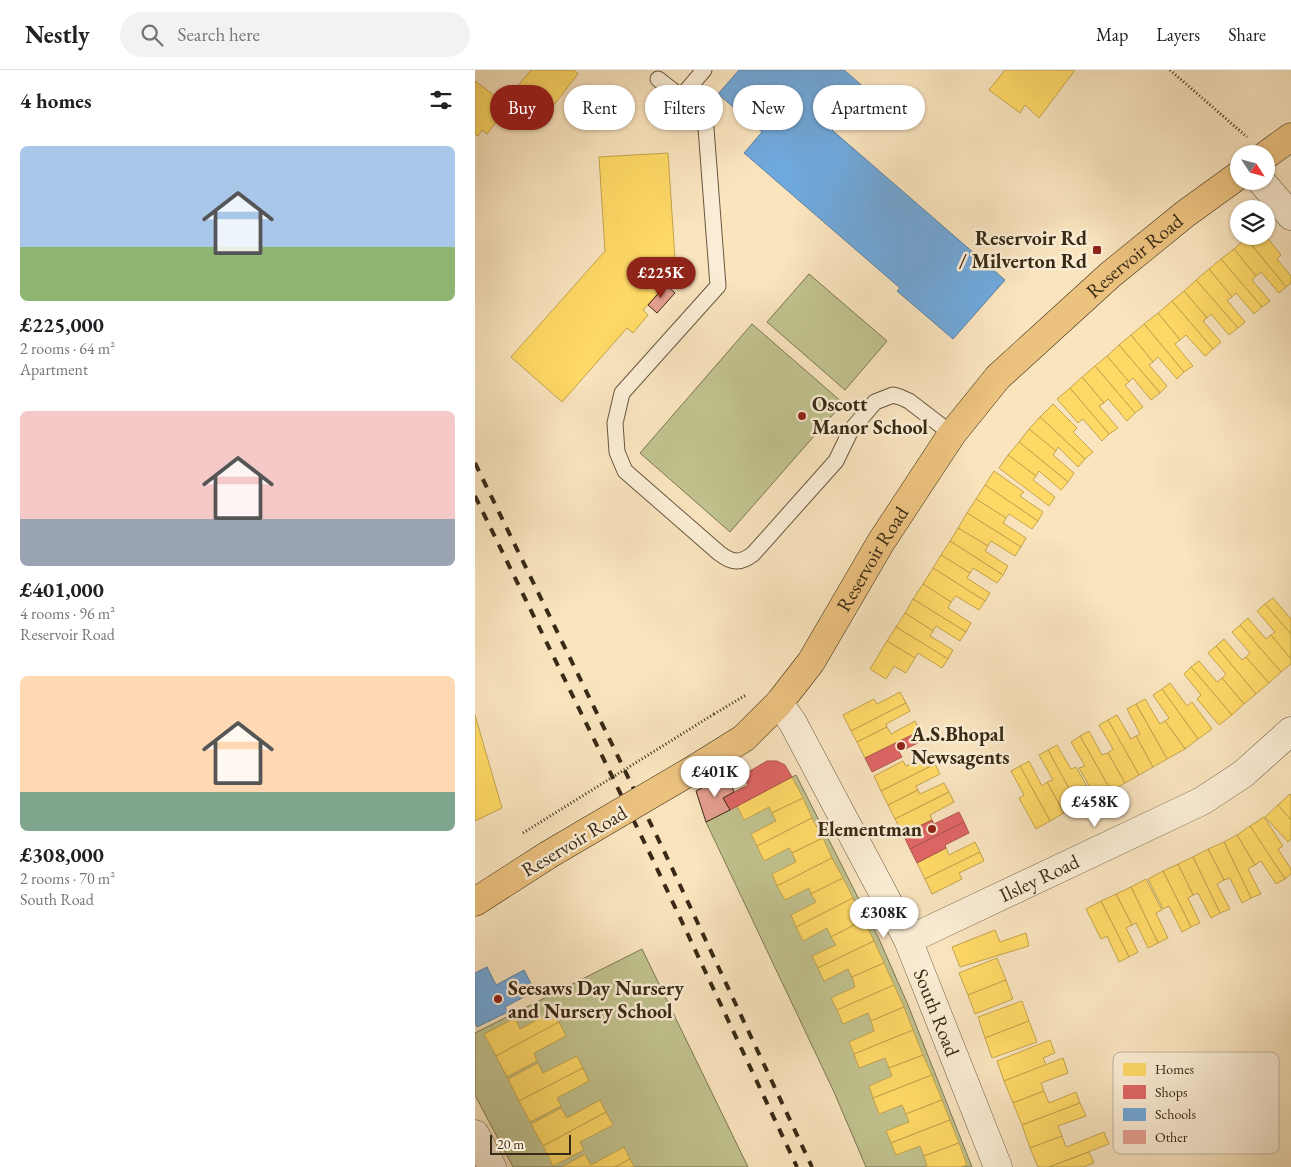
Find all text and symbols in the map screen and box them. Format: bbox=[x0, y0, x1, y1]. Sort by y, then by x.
search box bbox=[120, 12, 470, 57]
text: Nestly bbox=[25, 19, 90, 50]
icon: search bbox=[138, 21, 166, 49]
text: Search here bbox=[178, 22, 260, 47]
text: Map bbox=[1096, 23, 1128, 46]
text: Layers bbox=[1156, 23, 1200, 46]
text: Share bbox=[1228, 23, 1266, 46]
chip: Buy bbox=[490, 85, 554, 130]
chip: Rent bbox=[564, 85, 635, 130]
chip: Filters bbox=[645, 85, 723, 130]
chip: New bbox=[733, 85, 803, 130]
chip: Apartment bbox=[813, 85, 925, 130]
icon: filters bbox=[427, 86, 455, 114]
text: 4 homes bbox=[20, 87, 92, 114]
north arrow bbox=[1230, 145, 1275, 190]
map controls bbox=[1230, 145, 1275, 245]
icon: home bbox=[193, 178, 283, 268]
button: layers bbox=[1230, 200, 1275, 245]
street label: Reservoir Road bbox=[1080, 207, 1189, 304]
place label: Reservoir Rd / Milverton Rd bbox=[959, 225, 1087, 274]
marker: Reservoir Rd / Milverton Rd bbox=[1091, 244, 1103, 256]
pin: £225K bbox=[626, 256, 696, 299]
text: £225K bbox=[638, 262, 684, 283]
text: £225,000 bbox=[20, 311, 104, 338]
text: 2 rooms · 64 m² bbox=[20, 338, 115, 359]
text: Apartment bbox=[20, 359, 88, 380]
place label: Oscott Manor School bbox=[812, 391, 928, 440]
marker: Oscott Manor School bbox=[796, 410, 808, 422]
icon: home bbox=[193, 443, 283, 533]
street label: Reservoir Road bbox=[830, 500, 914, 616]
text: £401,000 bbox=[20, 576, 104, 603]
text: 4 rooms · 96 m² bbox=[20, 603, 115, 624]
text: Reservoir Road bbox=[20, 624, 115, 645]
icon: home bbox=[193, 708, 283, 798]
place label: A.S.Bhopal Newsagents bbox=[910, 721, 1010, 770]
marker: A.S.Bhopal Newsagents bbox=[895, 740, 907, 752]
pin: £401K bbox=[680, 756, 750, 798]
text: £401K bbox=[692, 761, 738, 782]
pin: £458K bbox=[1060, 786, 1130, 828]
text: £458K bbox=[1072, 791, 1118, 812]
street label: Reservoir Road bbox=[516, 799, 632, 883]
place label: Elementman bbox=[818, 816, 922, 842]
marker: Elementman bbox=[926, 823, 938, 835]
text: £308,000 bbox=[20, 841, 104, 868]
street label: Ilsley Road bbox=[995, 848, 1084, 908]
text: 2 rooms · 70 m² bbox=[20, 868, 115, 889]
text: South Road bbox=[20, 889, 94, 910]
pin: £308K bbox=[849, 896, 919, 939]
text: £308K bbox=[861, 902, 907, 923]
street label: South Road bbox=[908, 965, 966, 1061]
place label: Seesaws Day Nursery and Nursery School bbox=[508, 975, 684, 1024]
marker: Seesaws Day Nursery and Nursery School bbox=[492, 993, 504, 1005]
legend bbox=[1113, 1052, 1279, 1154]
text: Homes bbox=[1155, 1060, 1195, 1078]
text: Shops bbox=[1155, 1083, 1188, 1101]
text: Schools bbox=[1155, 1105, 1196, 1123]
text: Other bbox=[1155, 1128, 1188, 1146]
scale bar bbox=[490, 1132, 571, 1155]
text: 20 m bbox=[497, 1135, 524, 1153]

